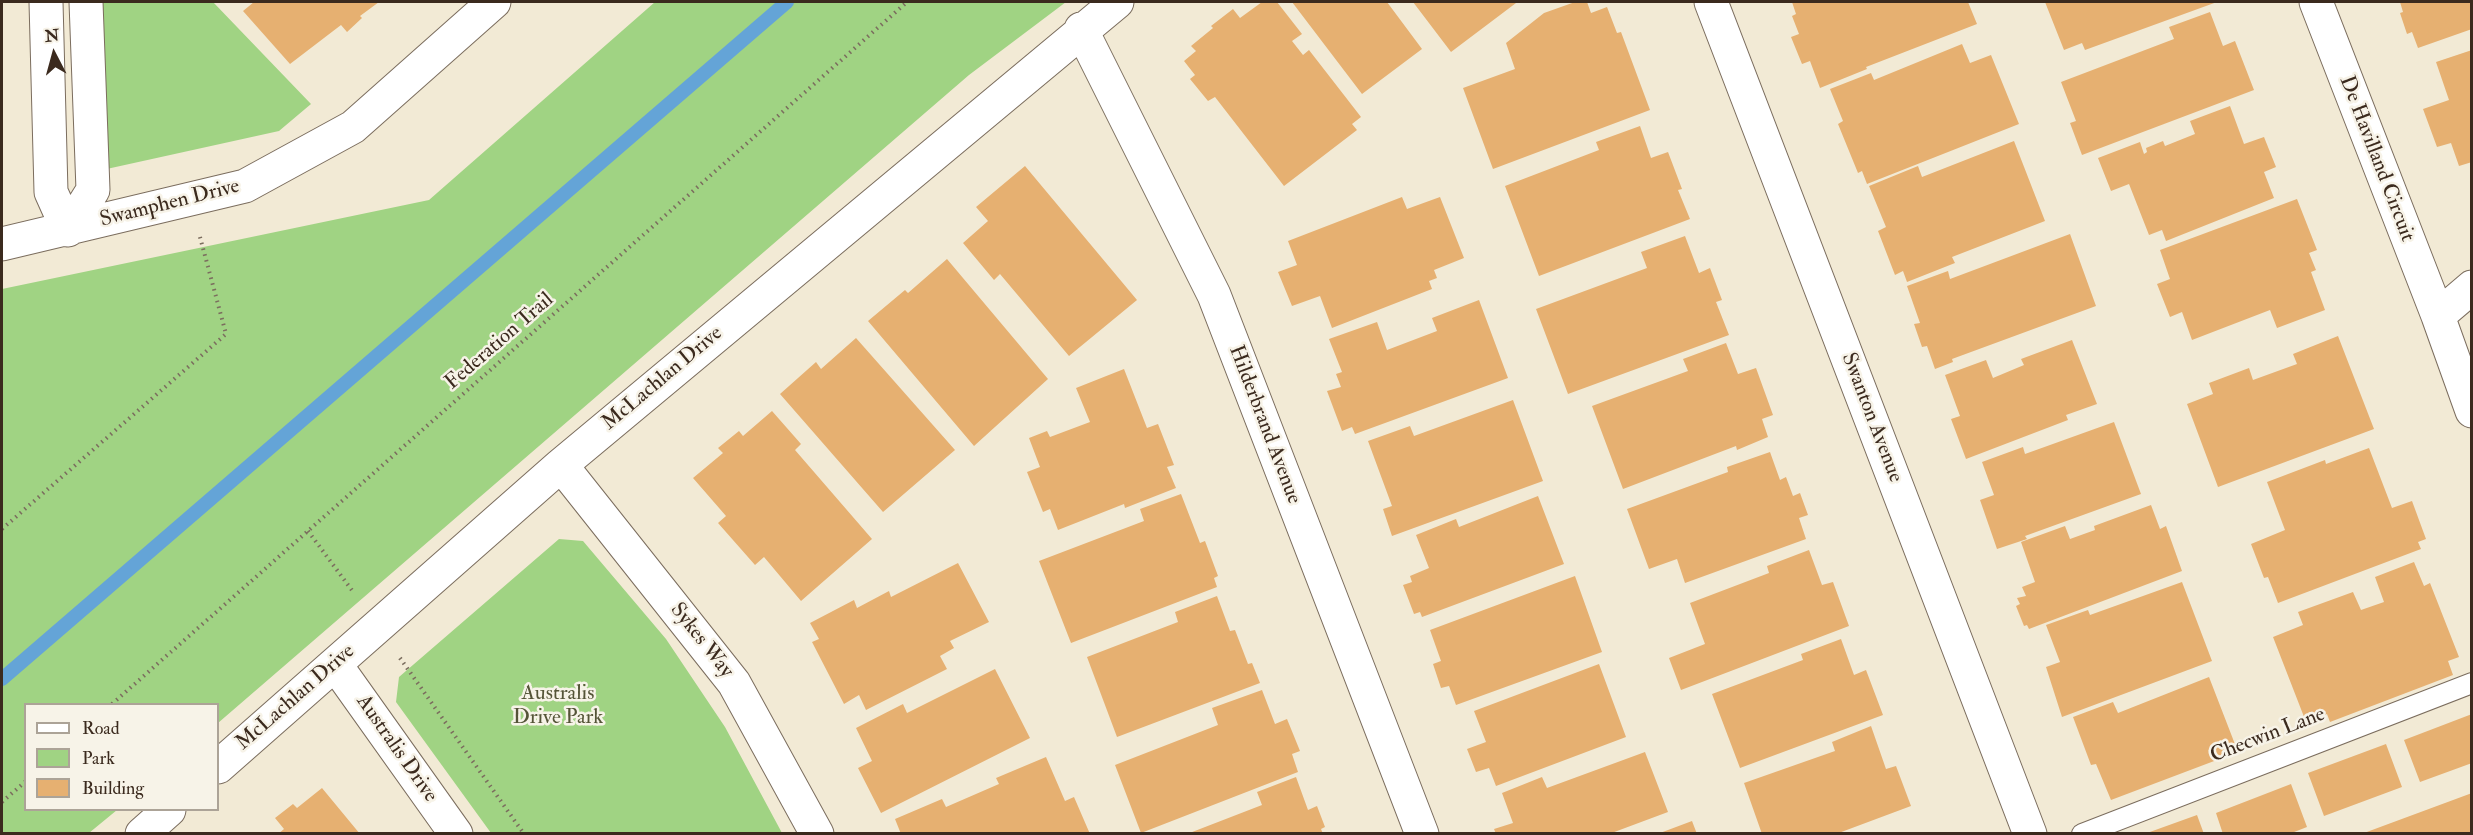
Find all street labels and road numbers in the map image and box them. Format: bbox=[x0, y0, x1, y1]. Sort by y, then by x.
street label: De Havilland Circuit bbox=[2333, 73, 2419, 245]
street label: Swamphen Drive bbox=[98, 174, 242, 234]
street label: Federation Trail bbox=[441, 288, 559, 396]
street label: McLachlan Drive bbox=[598, 321, 728, 437]
street label: Hilderbrand Avenue bbox=[1222, 342, 1306, 508]
street label: Swanton Avenue bbox=[1835, 350, 1907, 486]
street label: Sykes Way bbox=[664, 599, 738, 683]
street label: McLachlan Drive bbox=[232, 640, 360, 756]
street label: Australis Drive bbox=[350, 690, 442, 808]
street label: Checwin Lane bbox=[2207, 703, 2329, 769]

